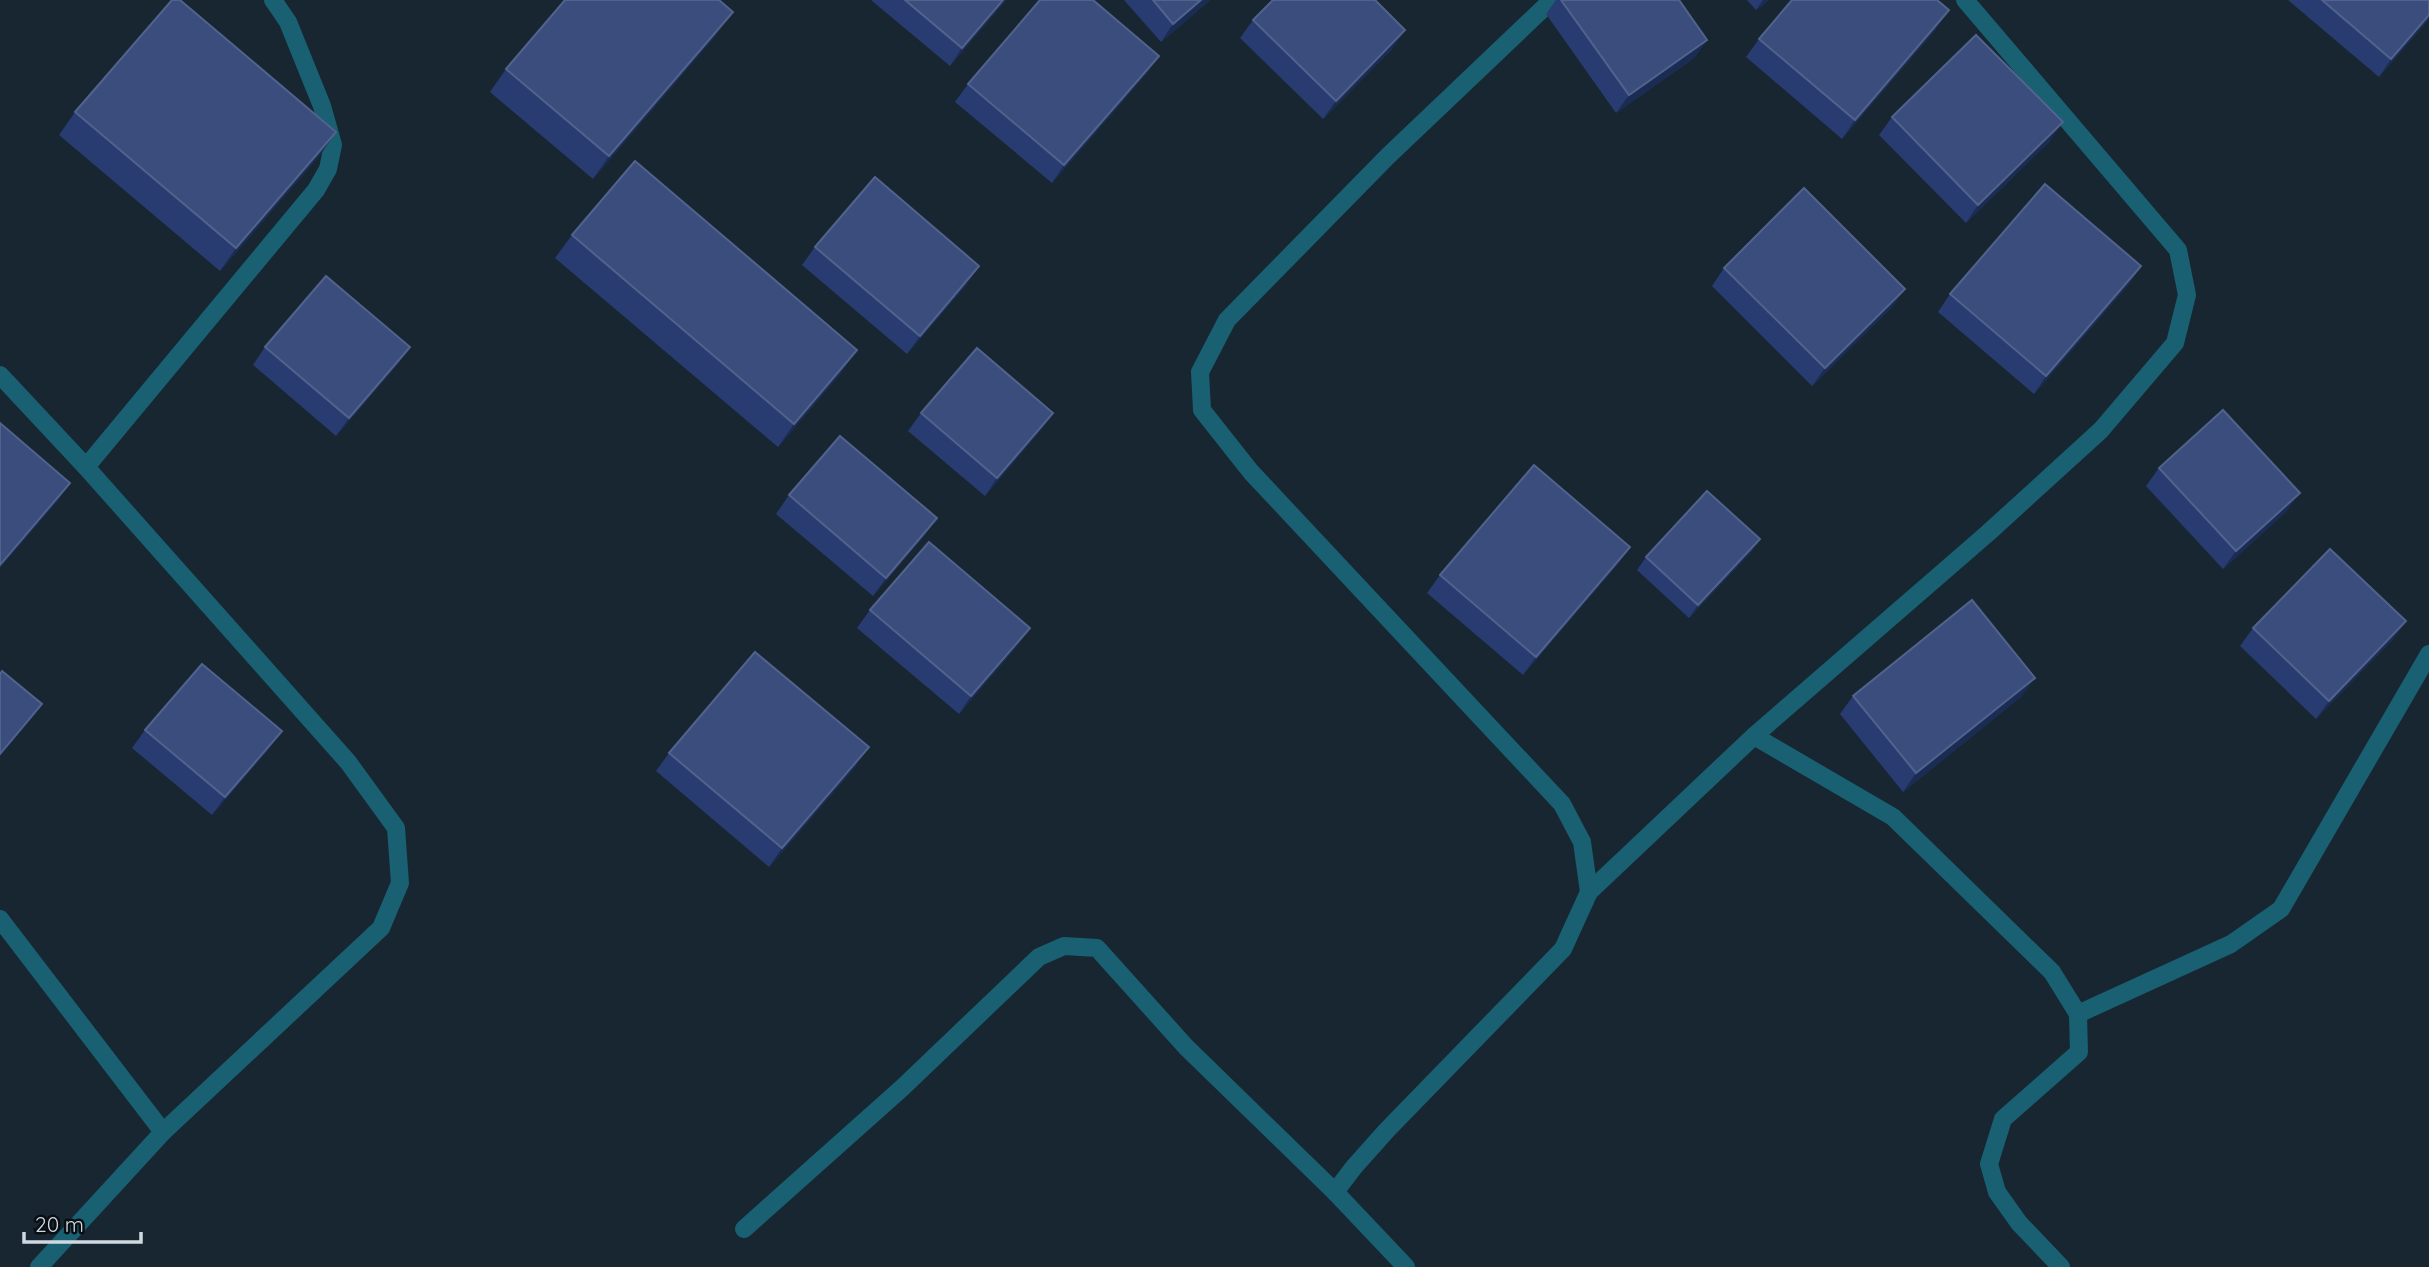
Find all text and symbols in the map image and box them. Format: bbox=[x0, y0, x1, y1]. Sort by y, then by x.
scale bar bbox=[24, 1200, 142, 1244]
text: 20 m bbox=[35, 1211, 84, 1237]

